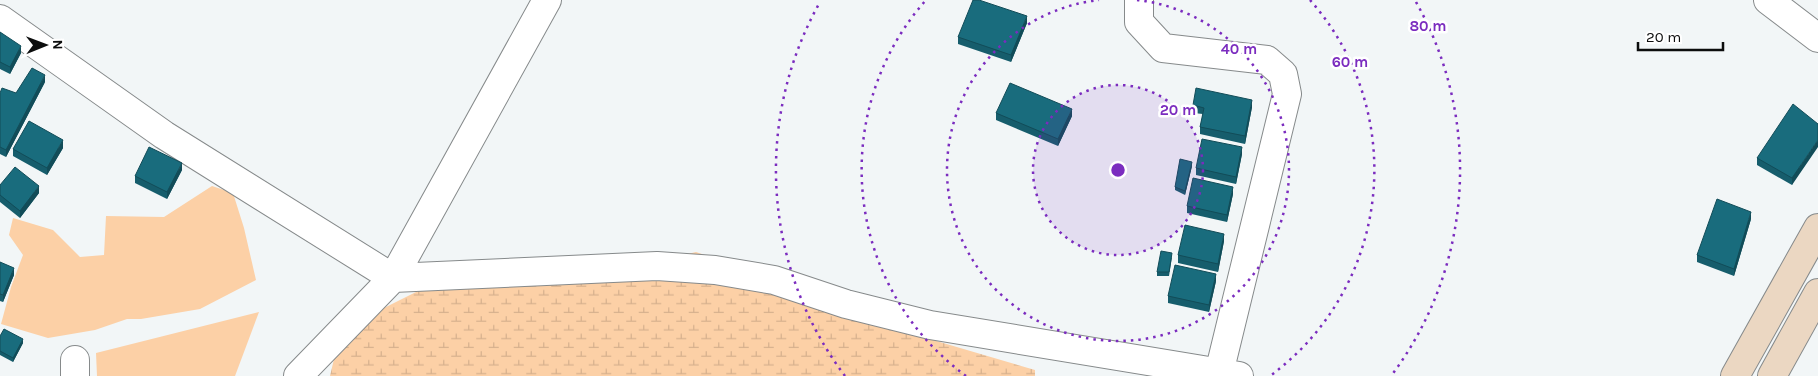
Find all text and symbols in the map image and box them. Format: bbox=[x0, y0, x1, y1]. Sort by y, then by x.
text: 80 m bbox=[1409, 17, 1447, 35]
north arrow bbox=[20, 20, 70, 70]
scale bar bbox=[1638, 20, 1723, 52]
text: 20 m bbox=[1646, 28, 1681, 46]
text: N bbox=[49, 40, 66, 50]
text: 40 m bbox=[1221, 40, 1257, 58]
text: 60 m bbox=[1332, 53, 1368, 71]
text: 20 m bbox=[1160, 101, 1196, 119]
centre of rings bbox=[1109, 161, 1127, 179]

